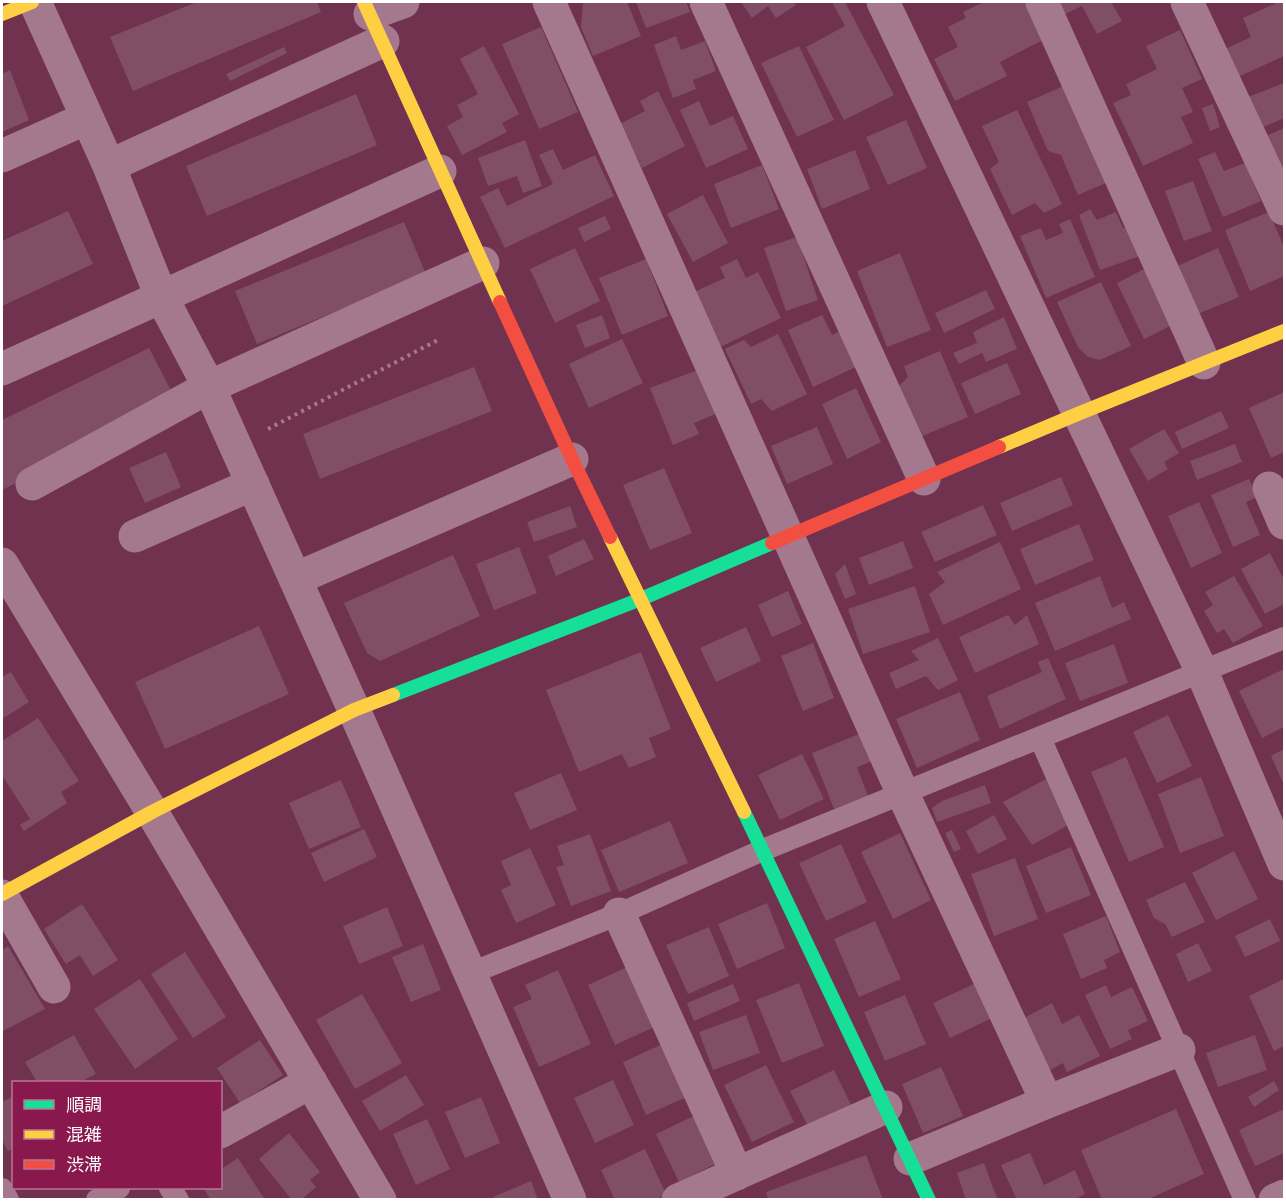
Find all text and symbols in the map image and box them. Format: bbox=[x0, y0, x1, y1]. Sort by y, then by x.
legend bbox=[12, 1081, 222, 1189]
text: 順調 bbox=[66, 1094, 102, 1115]
text: 混雑 bbox=[66, 1124, 102, 1145]
text: 渋滞 bbox=[66, 1154, 102, 1175]

